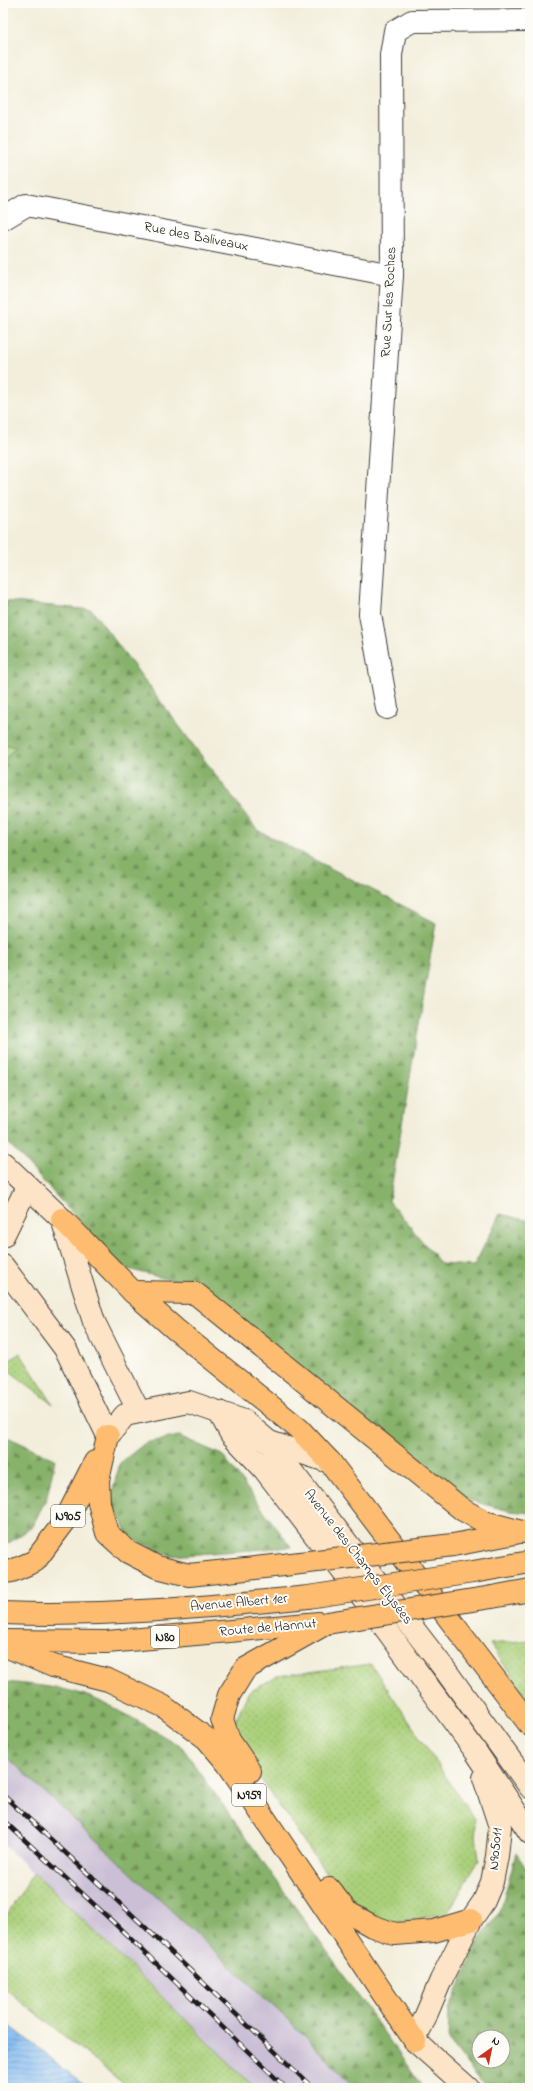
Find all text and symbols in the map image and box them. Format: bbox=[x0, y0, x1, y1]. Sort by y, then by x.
street label: Rue des Baliveaux bbox=[142, 217, 250, 257]
street label: Rue Sur les Roches bbox=[376, 246, 402, 358]
street label: Avenue des Champs Élysées bbox=[298, 1485, 418, 1630]
road number: N905 bbox=[51, 1505, 85, 1527]
street label: Avenue Albert 1er bbox=[189, 1588, 289, 1618]
street label: Route de Hannut bbox=[219, 1613, 318, 1643]
road number: N80 bbox=[151, 1626, 179, 1648]
road number: N959 bbox=[232, 1784, 266, 1806]
street label: N905011 bbox=[484, 1826, 508, 1871]
north arrow bbox=[471, 2029, 511, 2069]
text: N bbox=[488, 2033, 503, 2050]

